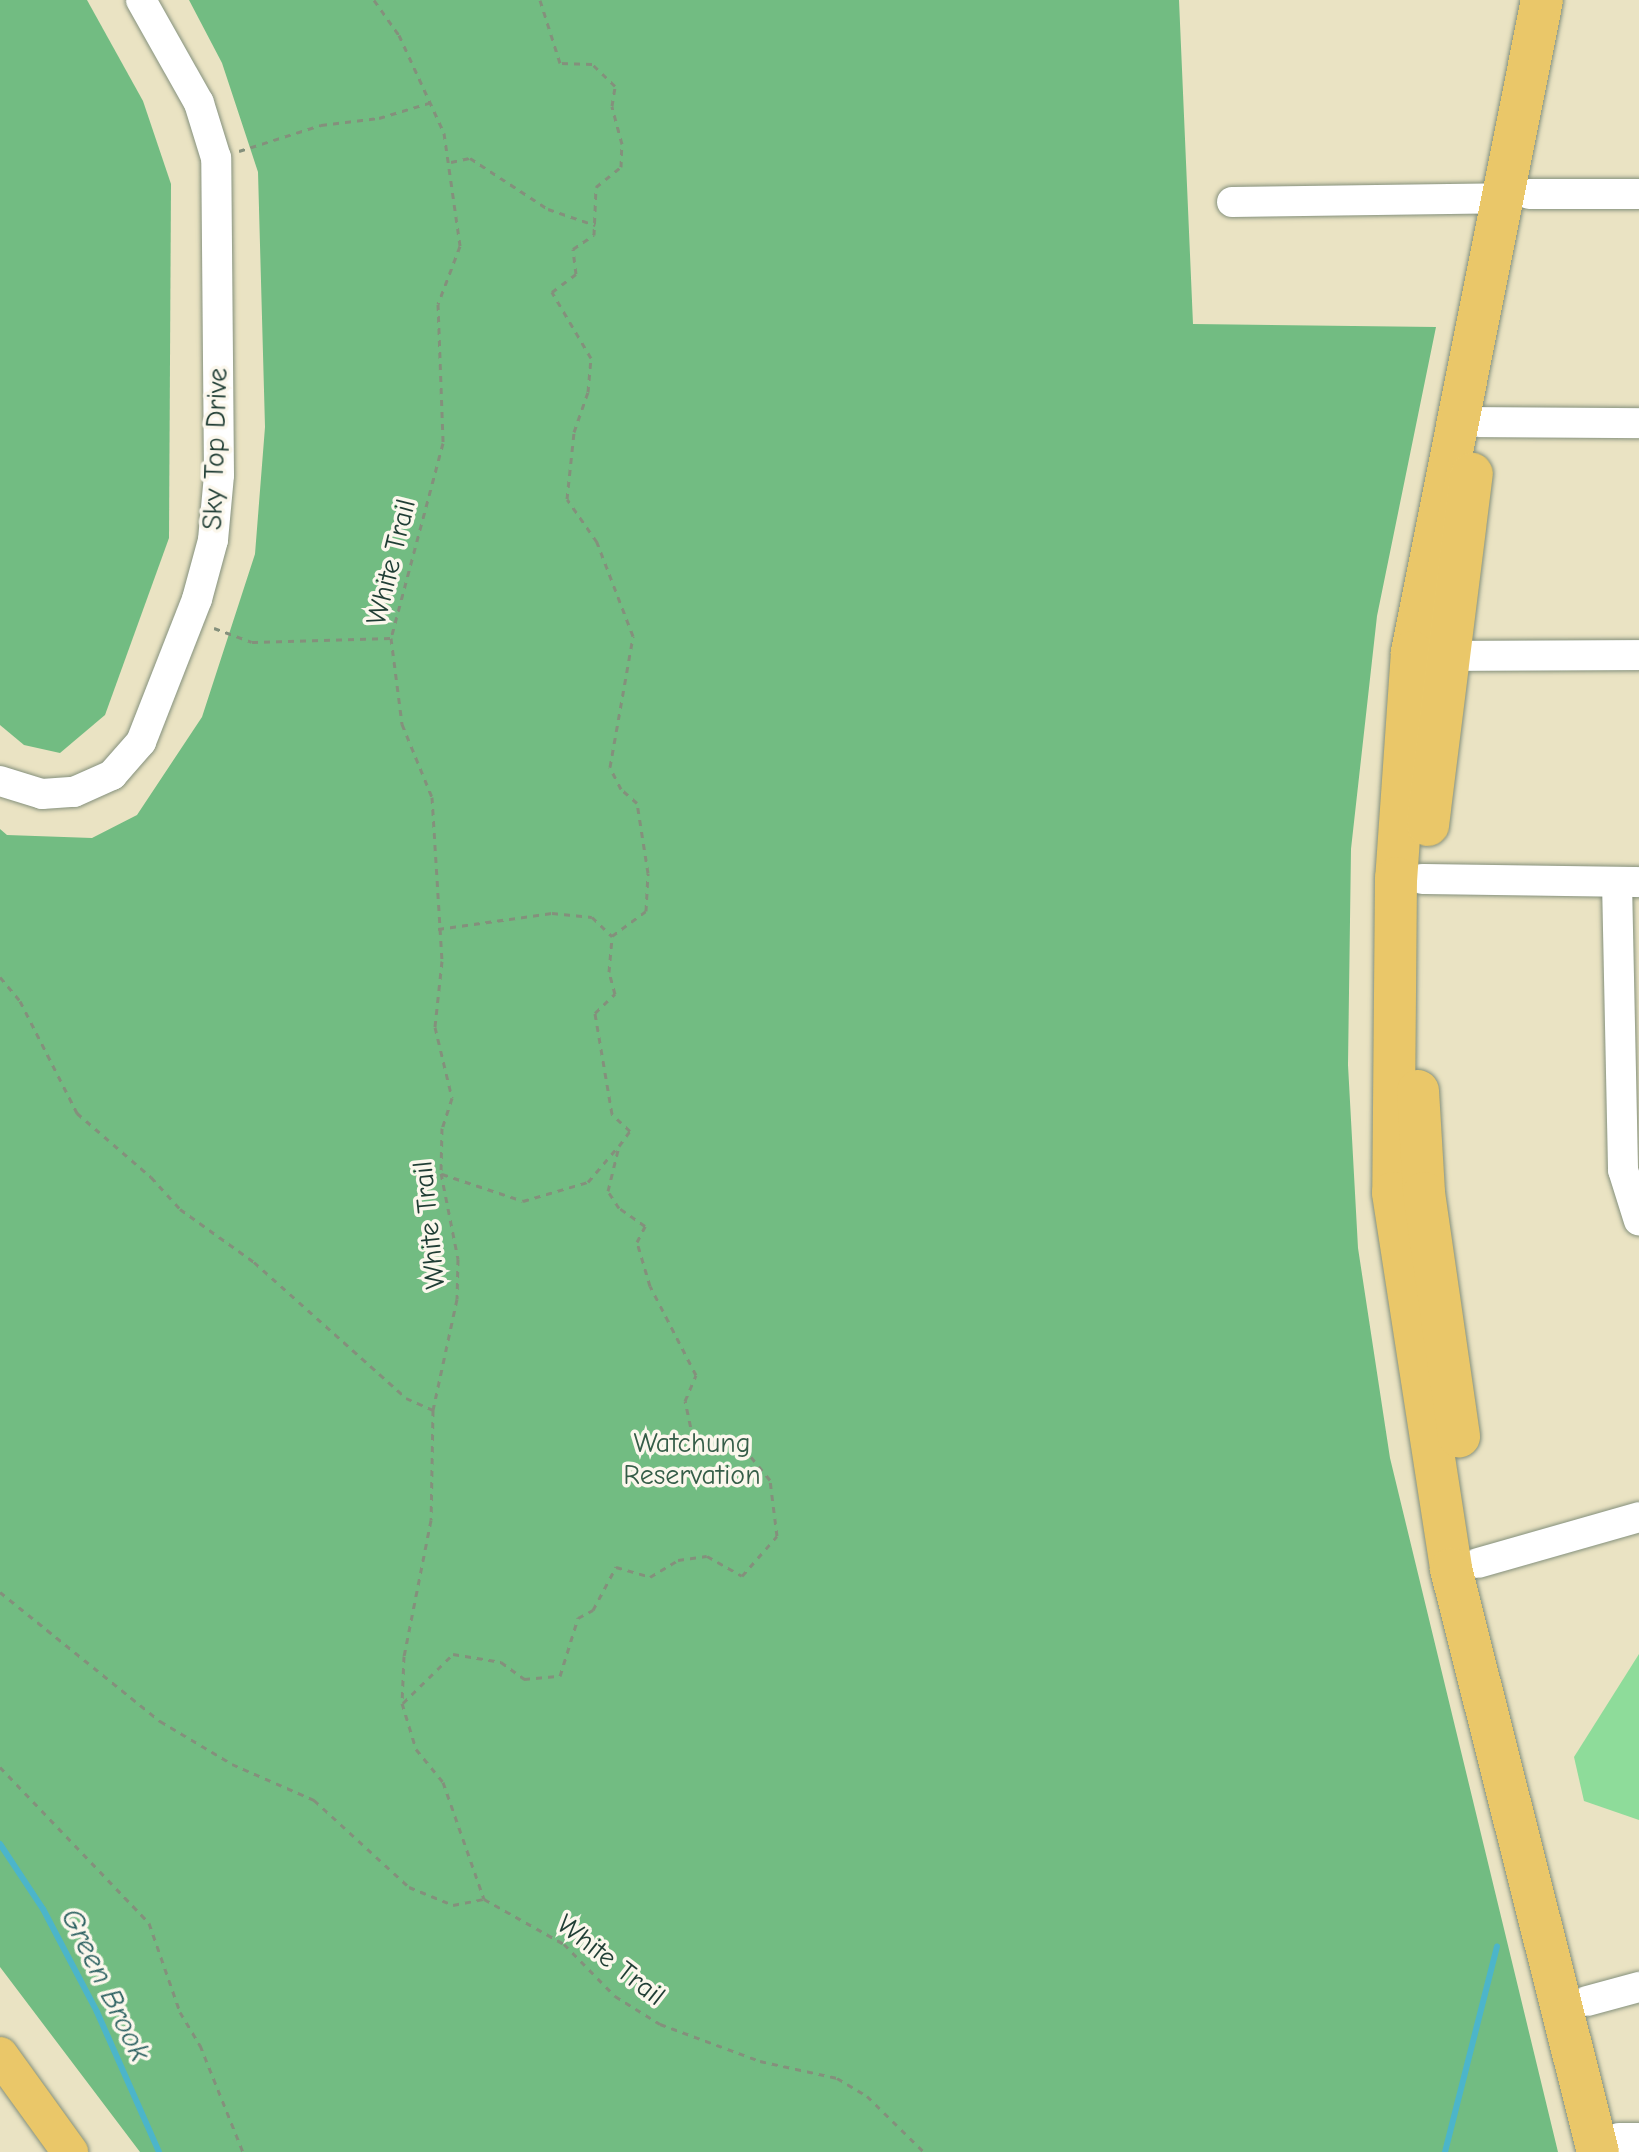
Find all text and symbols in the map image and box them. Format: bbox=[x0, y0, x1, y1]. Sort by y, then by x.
street label: Sky Top Drive bbox=[195, 367, 235, 531]
street label: White Trail bbox=[359, 496, 423, 628]
street label: White Trail bbox=[406, 1159, 452, 1291]
park label: Watchung Reservation bbox=[623, 1426, 761, 1492]
water label: Green Brook bbox=[53, 1903, 157, 2067]
street label: White Trail bbox=[550, 1907, 672, 2013]

